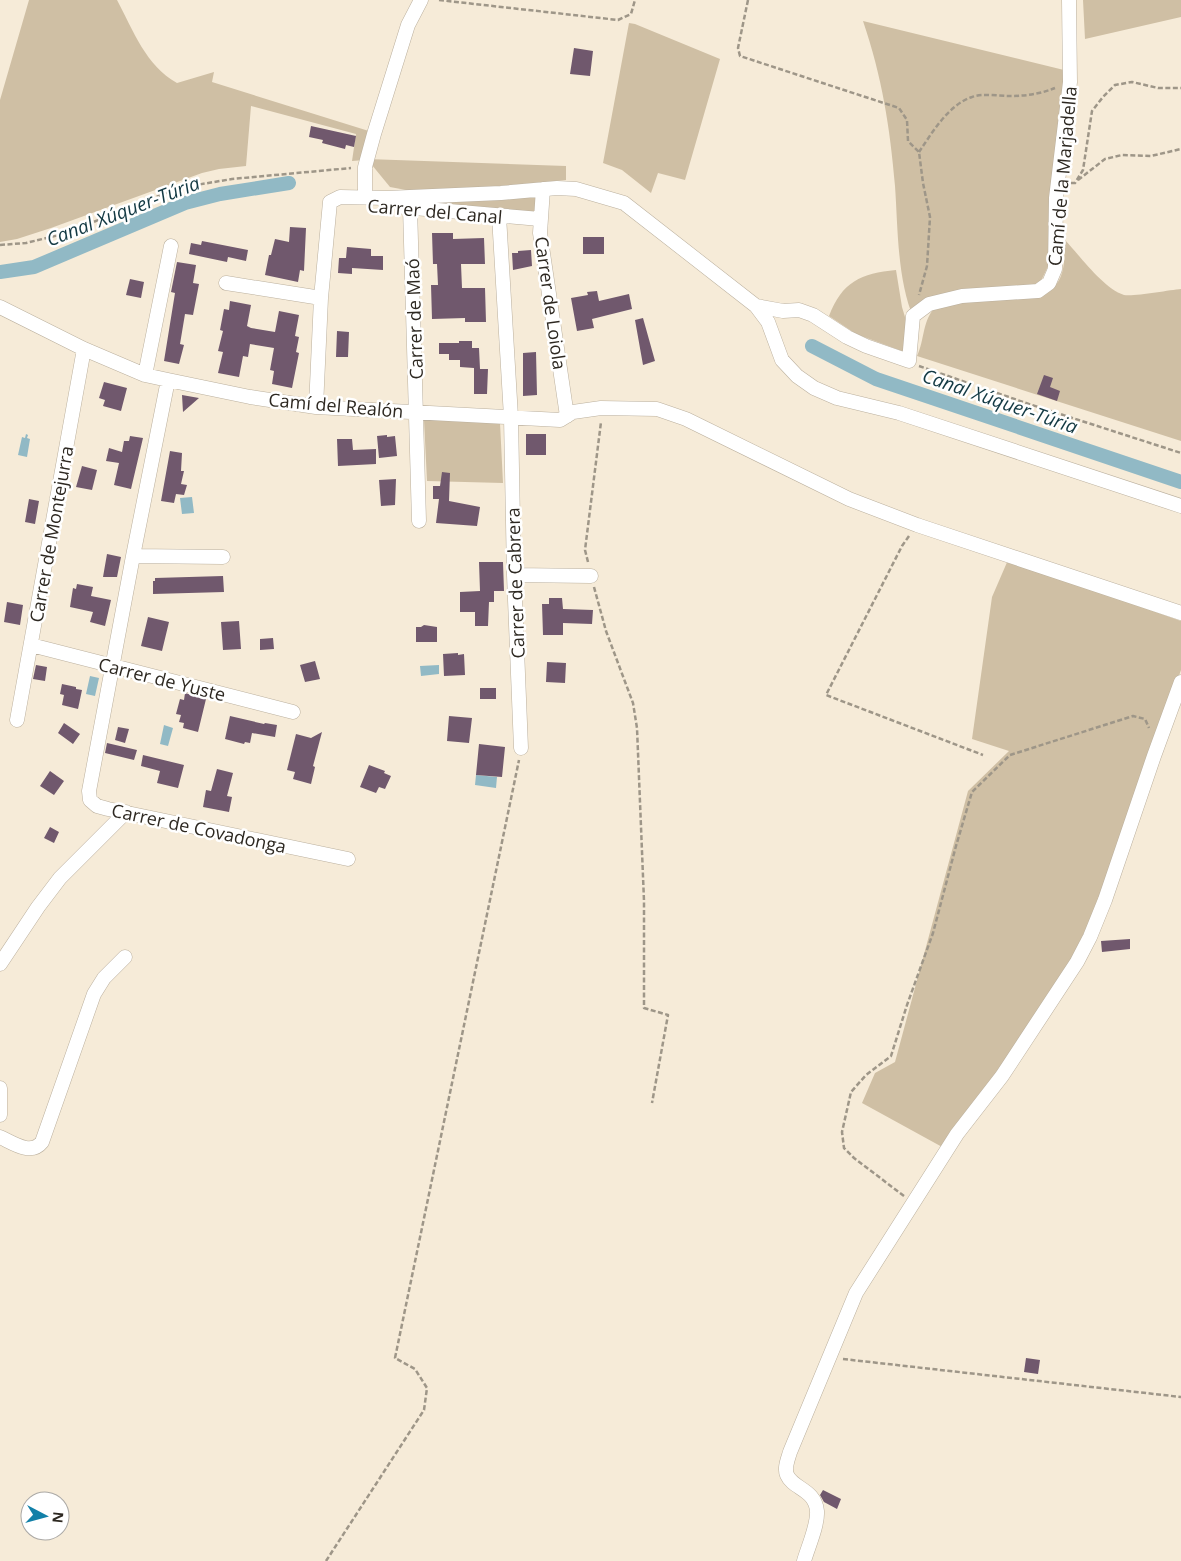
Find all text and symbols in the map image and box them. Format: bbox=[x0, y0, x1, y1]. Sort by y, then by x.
street label: Camí de la Marjadella bbox=[1042, 85, 1082, 267]
water label: Canal Xúquer-Túria bbox=[42, 170, 204, 252]
street label: Carrer del Canal bbox=[366, 193, 504, 229]
street label: Carrer de Loiola bbox=[530, 235, 572, 371]
street label: Carrer de Maó bbox=[400, 258, 428, 380]
water label: Canal Xúquer-Túria bbox=[919, 362, 1081, 440]
street label: Camí del Realón bbox=[268, 387, 404, 423]
street label: Carrer de Montejurra bbox=[24, 444, 78, 624]
street label: Carrer de Cabrera bbox=[500, 507, 530, 659]
street label: Carrer de Yuste bbox=[96, 652, 228, 706]
street label: Carrer de Covadonga bbox=[110, 798, 288, 858]
north arrow bbox=[20, 1491, 70, 1541]
text: N bbox=[48, 1511, 68, 1524]

